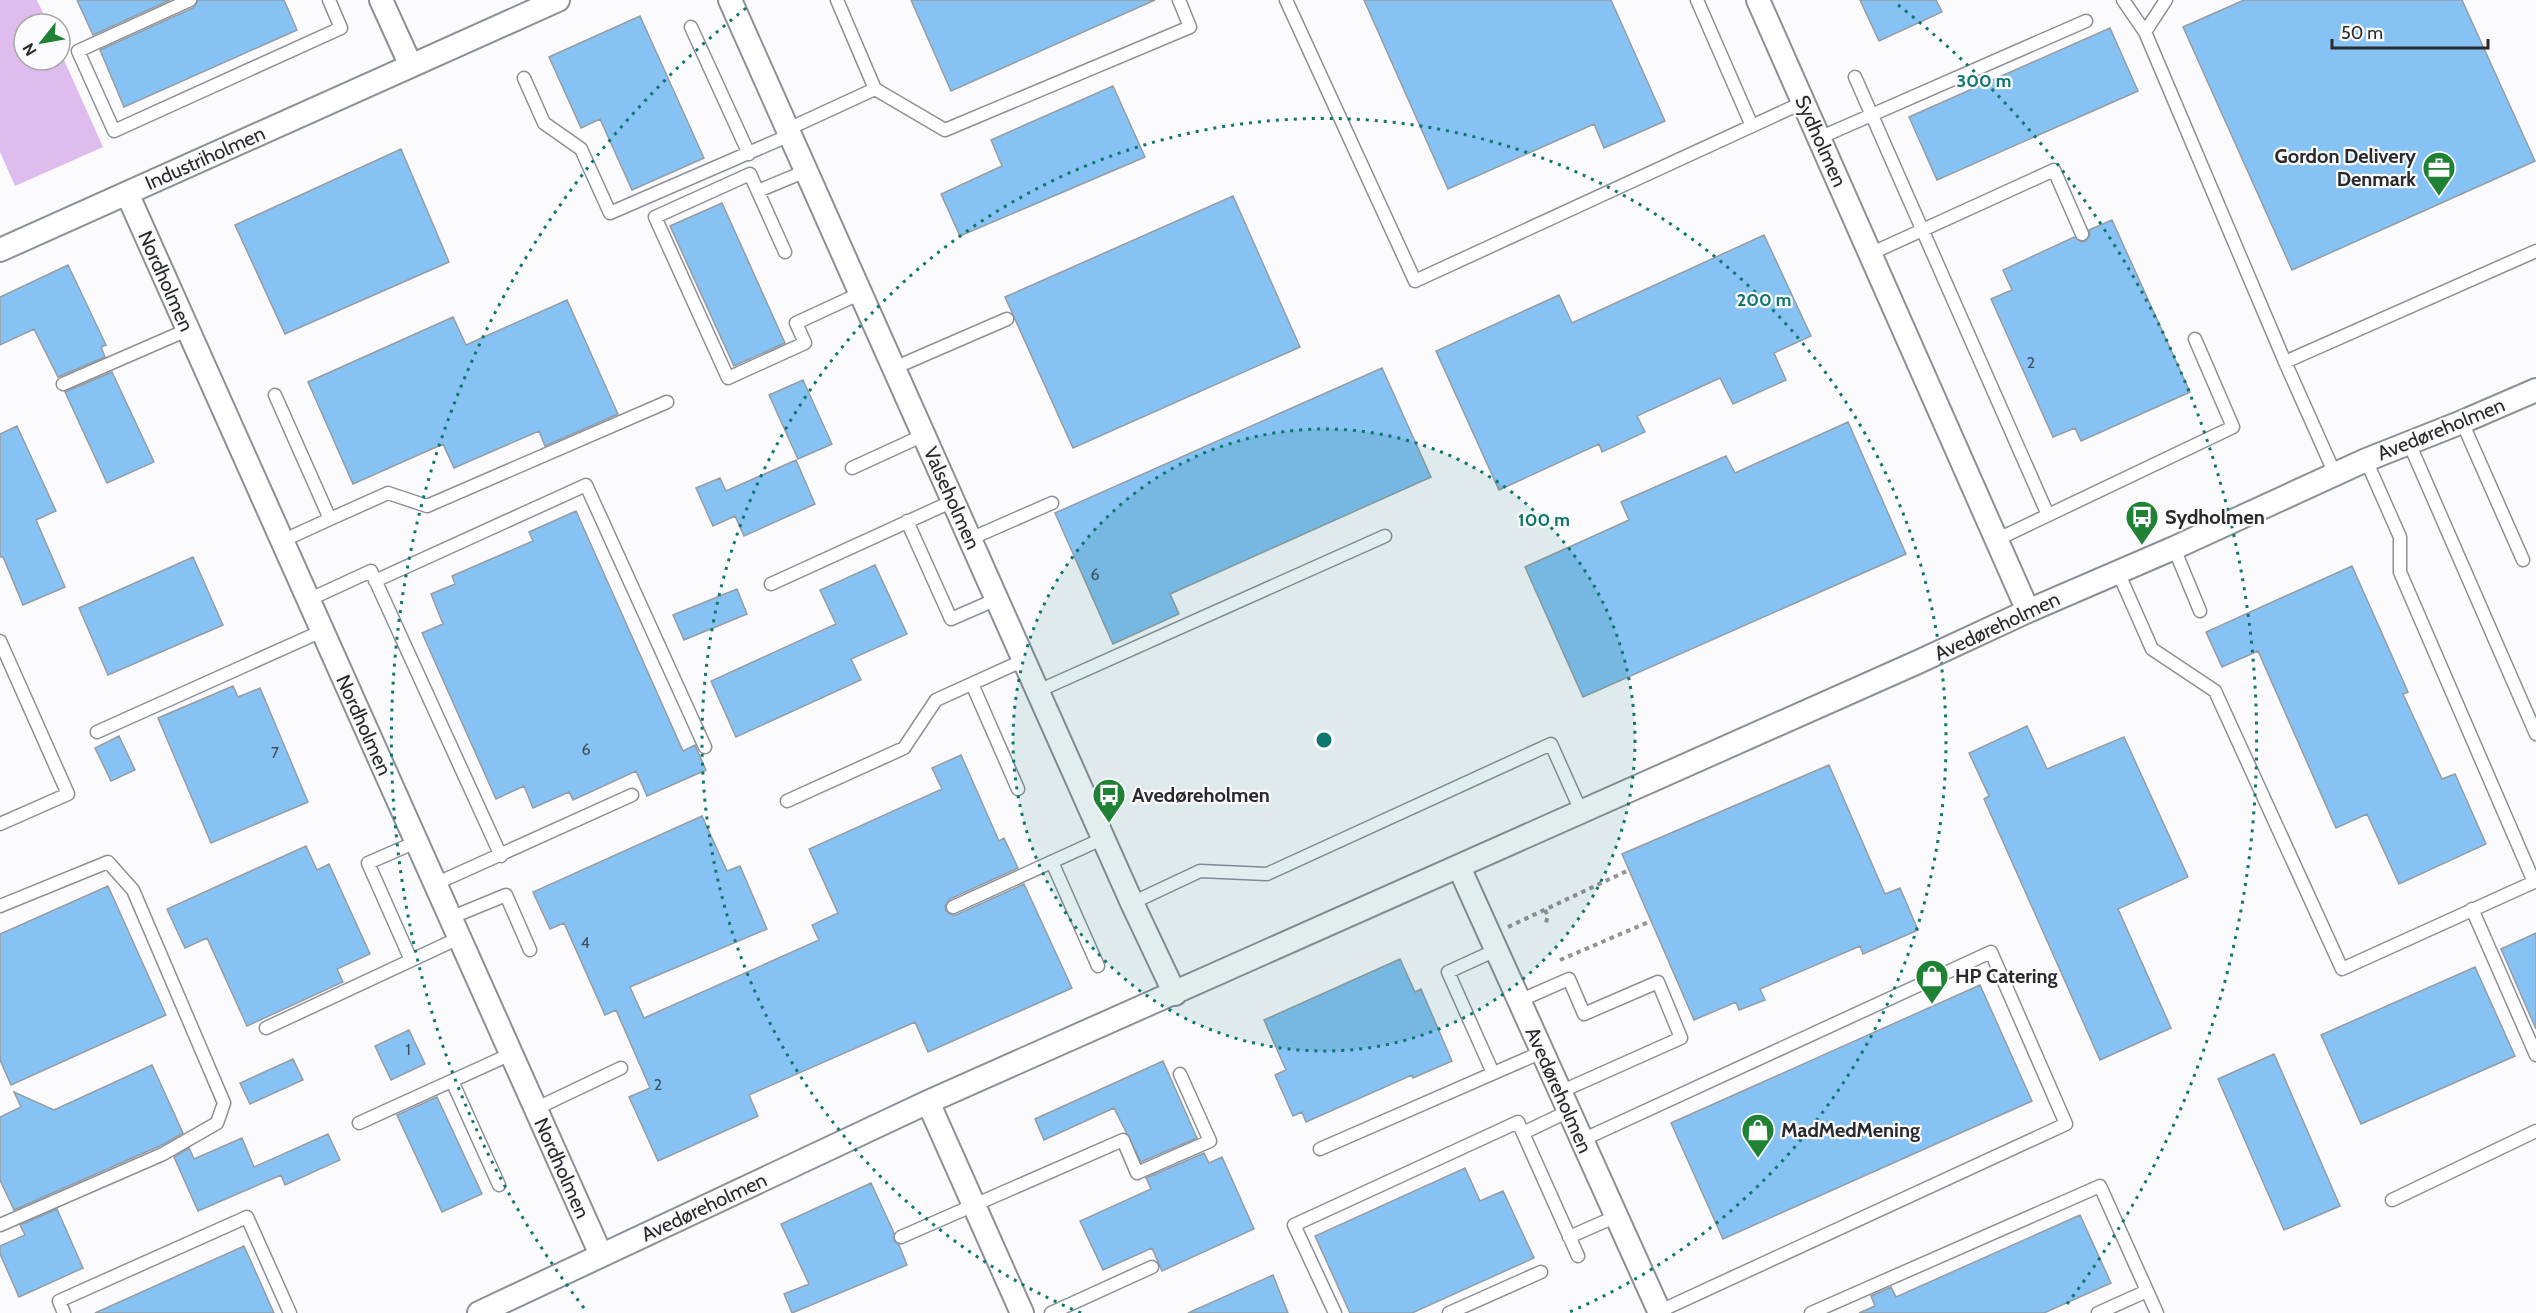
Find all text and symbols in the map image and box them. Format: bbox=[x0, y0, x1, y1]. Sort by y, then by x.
north arrow bbox=[12, 12, 72, 72]
scale bar bbox=[2332, 12, 2488, 50]
text: 50 m bbox=[2341, 22, 2383, 44]
text: N bbox=[19, 40, 41, 59]
text: 300 m bbox=[1957, 70, 2011, 92]
street label: Sydholmen bbox=[1790, 91, 1852, 191]
street label: Industriholmen bbox=[141, 121, 269, 195]
place label: Gordon Delivery Denmark bbox=[2275, 144, 2416, 191]
office icon: Gordon Delivery Denmark bbox=[2421, 150, 2457, 197]
street label: Nordholmen bbox=[133, 227, 199, 335]
text: 200 m bbox=[1737, 289, 1791, 311]
house number: 2 bbox=[2027, 353, 2035, 372]
street label: Avedøreholmen bbox=[2374, 393, 2508, 465]
street label: Valseholmen bbox=[919, 443, 985, 553]
bus stop icon: Sydholmen bbox=[2124, 499, 2160, 546]
place label: Sydholmen bbox=[2165, 505, 2265, 529]
text: 100 m bbox=[1518, 509, 1570, 531]
house number: 6 bbox=[1090, 565, 1100, 584]
street label: Avedøreholmen bbox=[1931, 587, 2063, 665]
street label: Nordholmen bbox=[331, 671, 397, 779]
centre of rings bbox=[1314, 730, 1334, 750]
house number: 6 bbox=[581, 740, 591, 759]
house number: 7 bbox=[271, 743, 279, 762]
bus stop icon: Avedøreholmen bbox=[1091, 777, 1127, 824]
place label: Avedøreholmen bbox=[1132, 783, 1270, 807]
house number: 4 bbox=[580, 933, 590, 952]
shop icon: HP Catering bbox=[1914, 958, 1950, 1005]
place label: HP Catering bbox=[1955, 964, 2058, 988]
street label: Avedøreholmen bbox=[1520, 1023, 1598, 1157]
house number: 1 bbox=[405, 1040, 411, 1059]
house number: 2 bbox=[654, 1075, 662, 1094]
shop icon: MadMedMening bbox=[1740, 1112, 1776, 1159]
street label: Nordholmen bbox=[529, 1114, 595, 1222]
place label: MadMedMening bbox=[1781, 1118, 1920, 1142]
street label: Avedøreholmen bbox=[638, 1168, 770, 1246]

